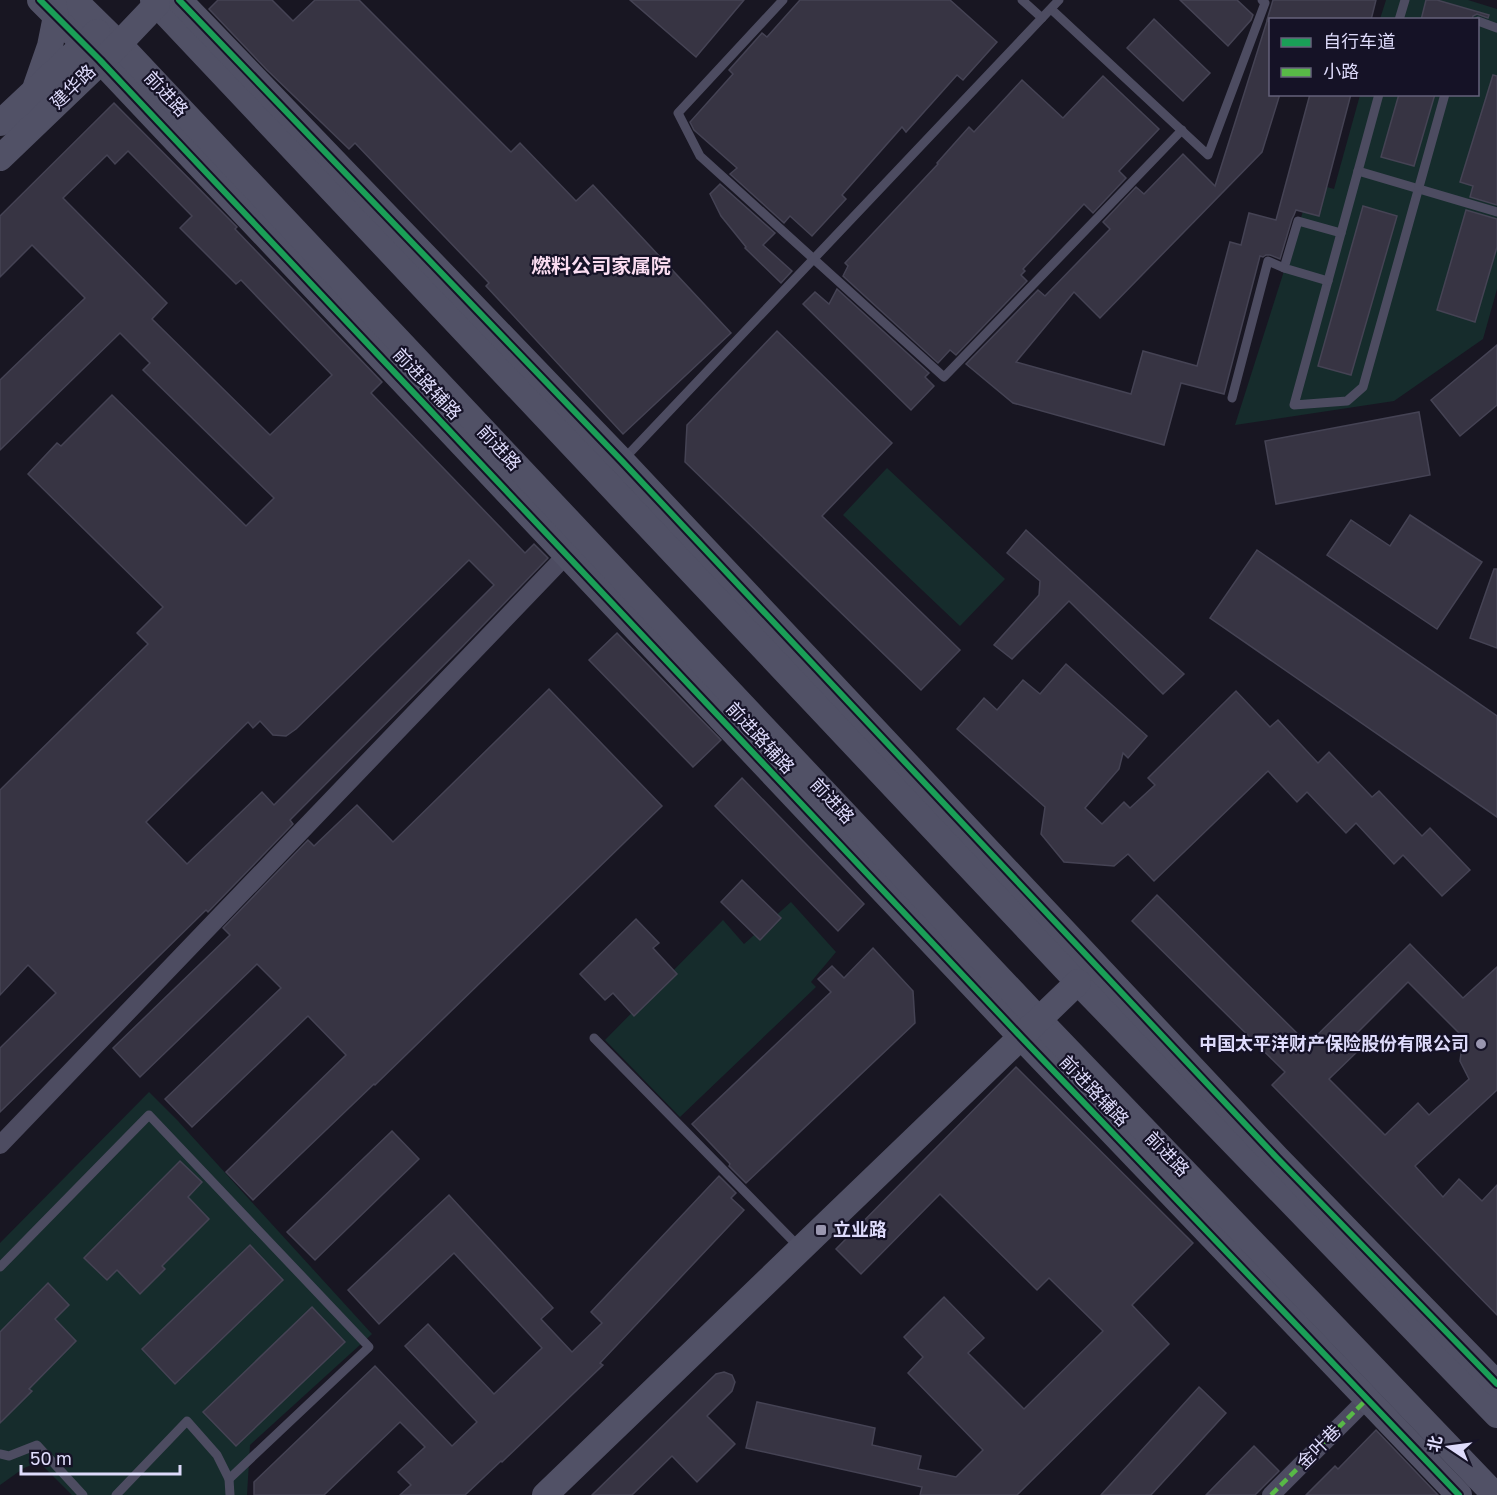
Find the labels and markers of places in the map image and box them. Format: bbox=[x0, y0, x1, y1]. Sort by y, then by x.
place label: 中国太平洋财产保险股份有限公司 bbox=[1199, 1032, 1469, 1054]
marker: 中国太平洋财产保险股份有限公司 bbox=[1474, 1037, 1488, 1051]
place label: 立业路 bbox=[833, 1218, 887, 1240]
marker: 立业路 bbox=[814, 1223, 828, 1237]

